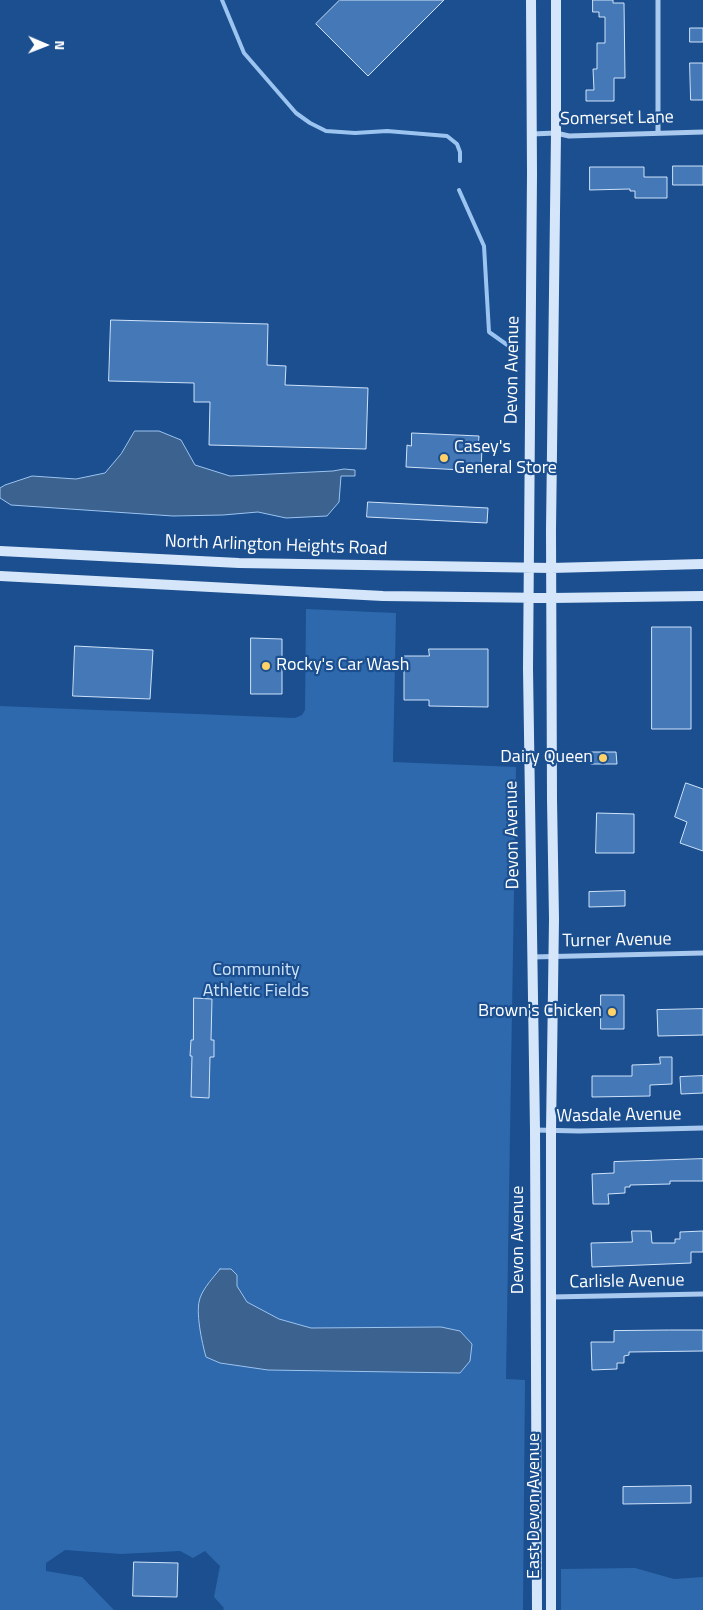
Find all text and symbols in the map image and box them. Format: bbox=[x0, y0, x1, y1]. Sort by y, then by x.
north arrow bbox=[20, 20, 70, 70]
text: N bbox=[50, 40, 71, 50]
street label: Somerset Lane bbox=[560, 107, 674, 131]
street label: Devon Avenue bbox=[501, 316, 525, 424]
place label: Casey's General Store bbox=[454, 437, 557, 479]
marker: Casey's General Store bbox=[438, 452, 450, 464]
street label: North Arlington Heights Road bbox=[164, 531, 388, 561]
place label: Rocky's Car Wash bbox=[276, 655, 409, 677]
marker: Rocky's Car Wash bbox=[260, 660, 272, 672]
place label: Dairy Queen bbox=[500, 747, 593, 769]
marker: Dairy Queen bbox=[597, 752, 609, 764]
street label: Devon Avenue bbox=[501, 781, 525, 889]
street label: Turner Avenue bbox=[562, 929, 672, 953]
park label: Community Athletic Fields bbox=[203, 960, 309, 1002]
place label: Brown's Chicken bbox=[478, 1001, 602, 1023]
marker: Brown's Chicken bbox=[606, 1006, 618, 1018]
street label: Wasdale Avenue bbox=[556, 1104, 682, 1128]
street label: Devon Avenue bbox=[508, 1186, 530, 1294]
street label: Carlisle Avenue bbox=[569, 1270, 685, 1294]
street label: East Devon Avenue bbox=[524, 1433, 546, 1579]

